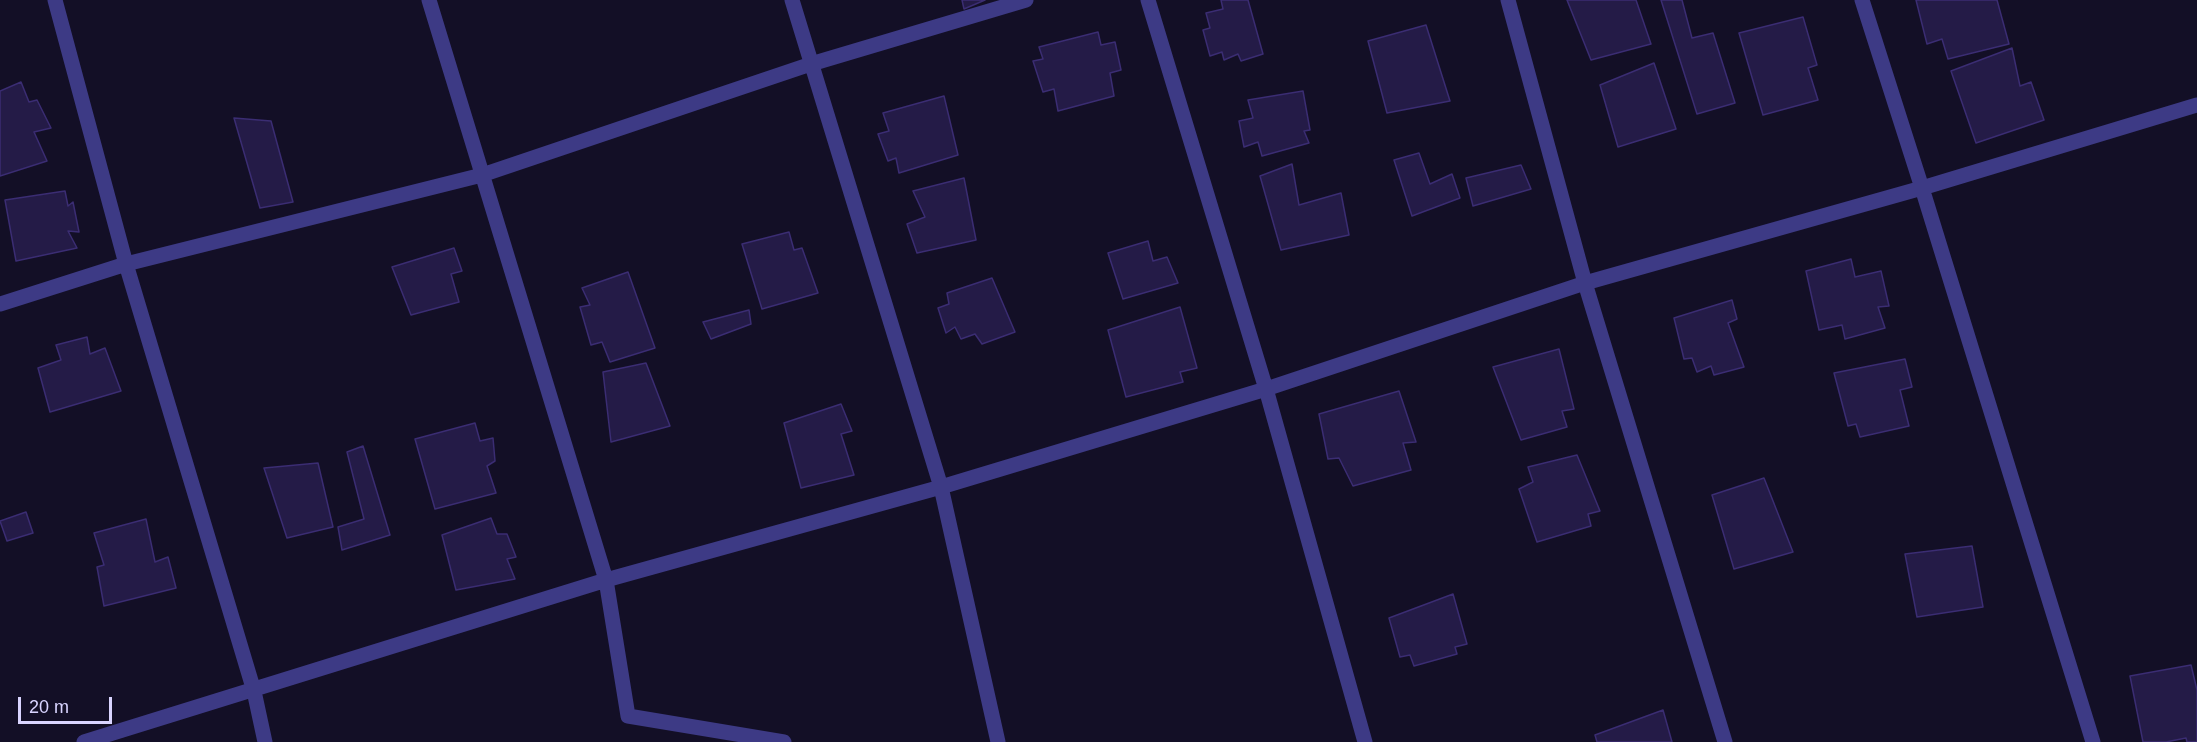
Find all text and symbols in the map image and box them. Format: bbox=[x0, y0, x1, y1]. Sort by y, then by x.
scale bar bbox=[21, 685, 116, 723]
text: 20 m bbox=[29, 697, 69, 717]

